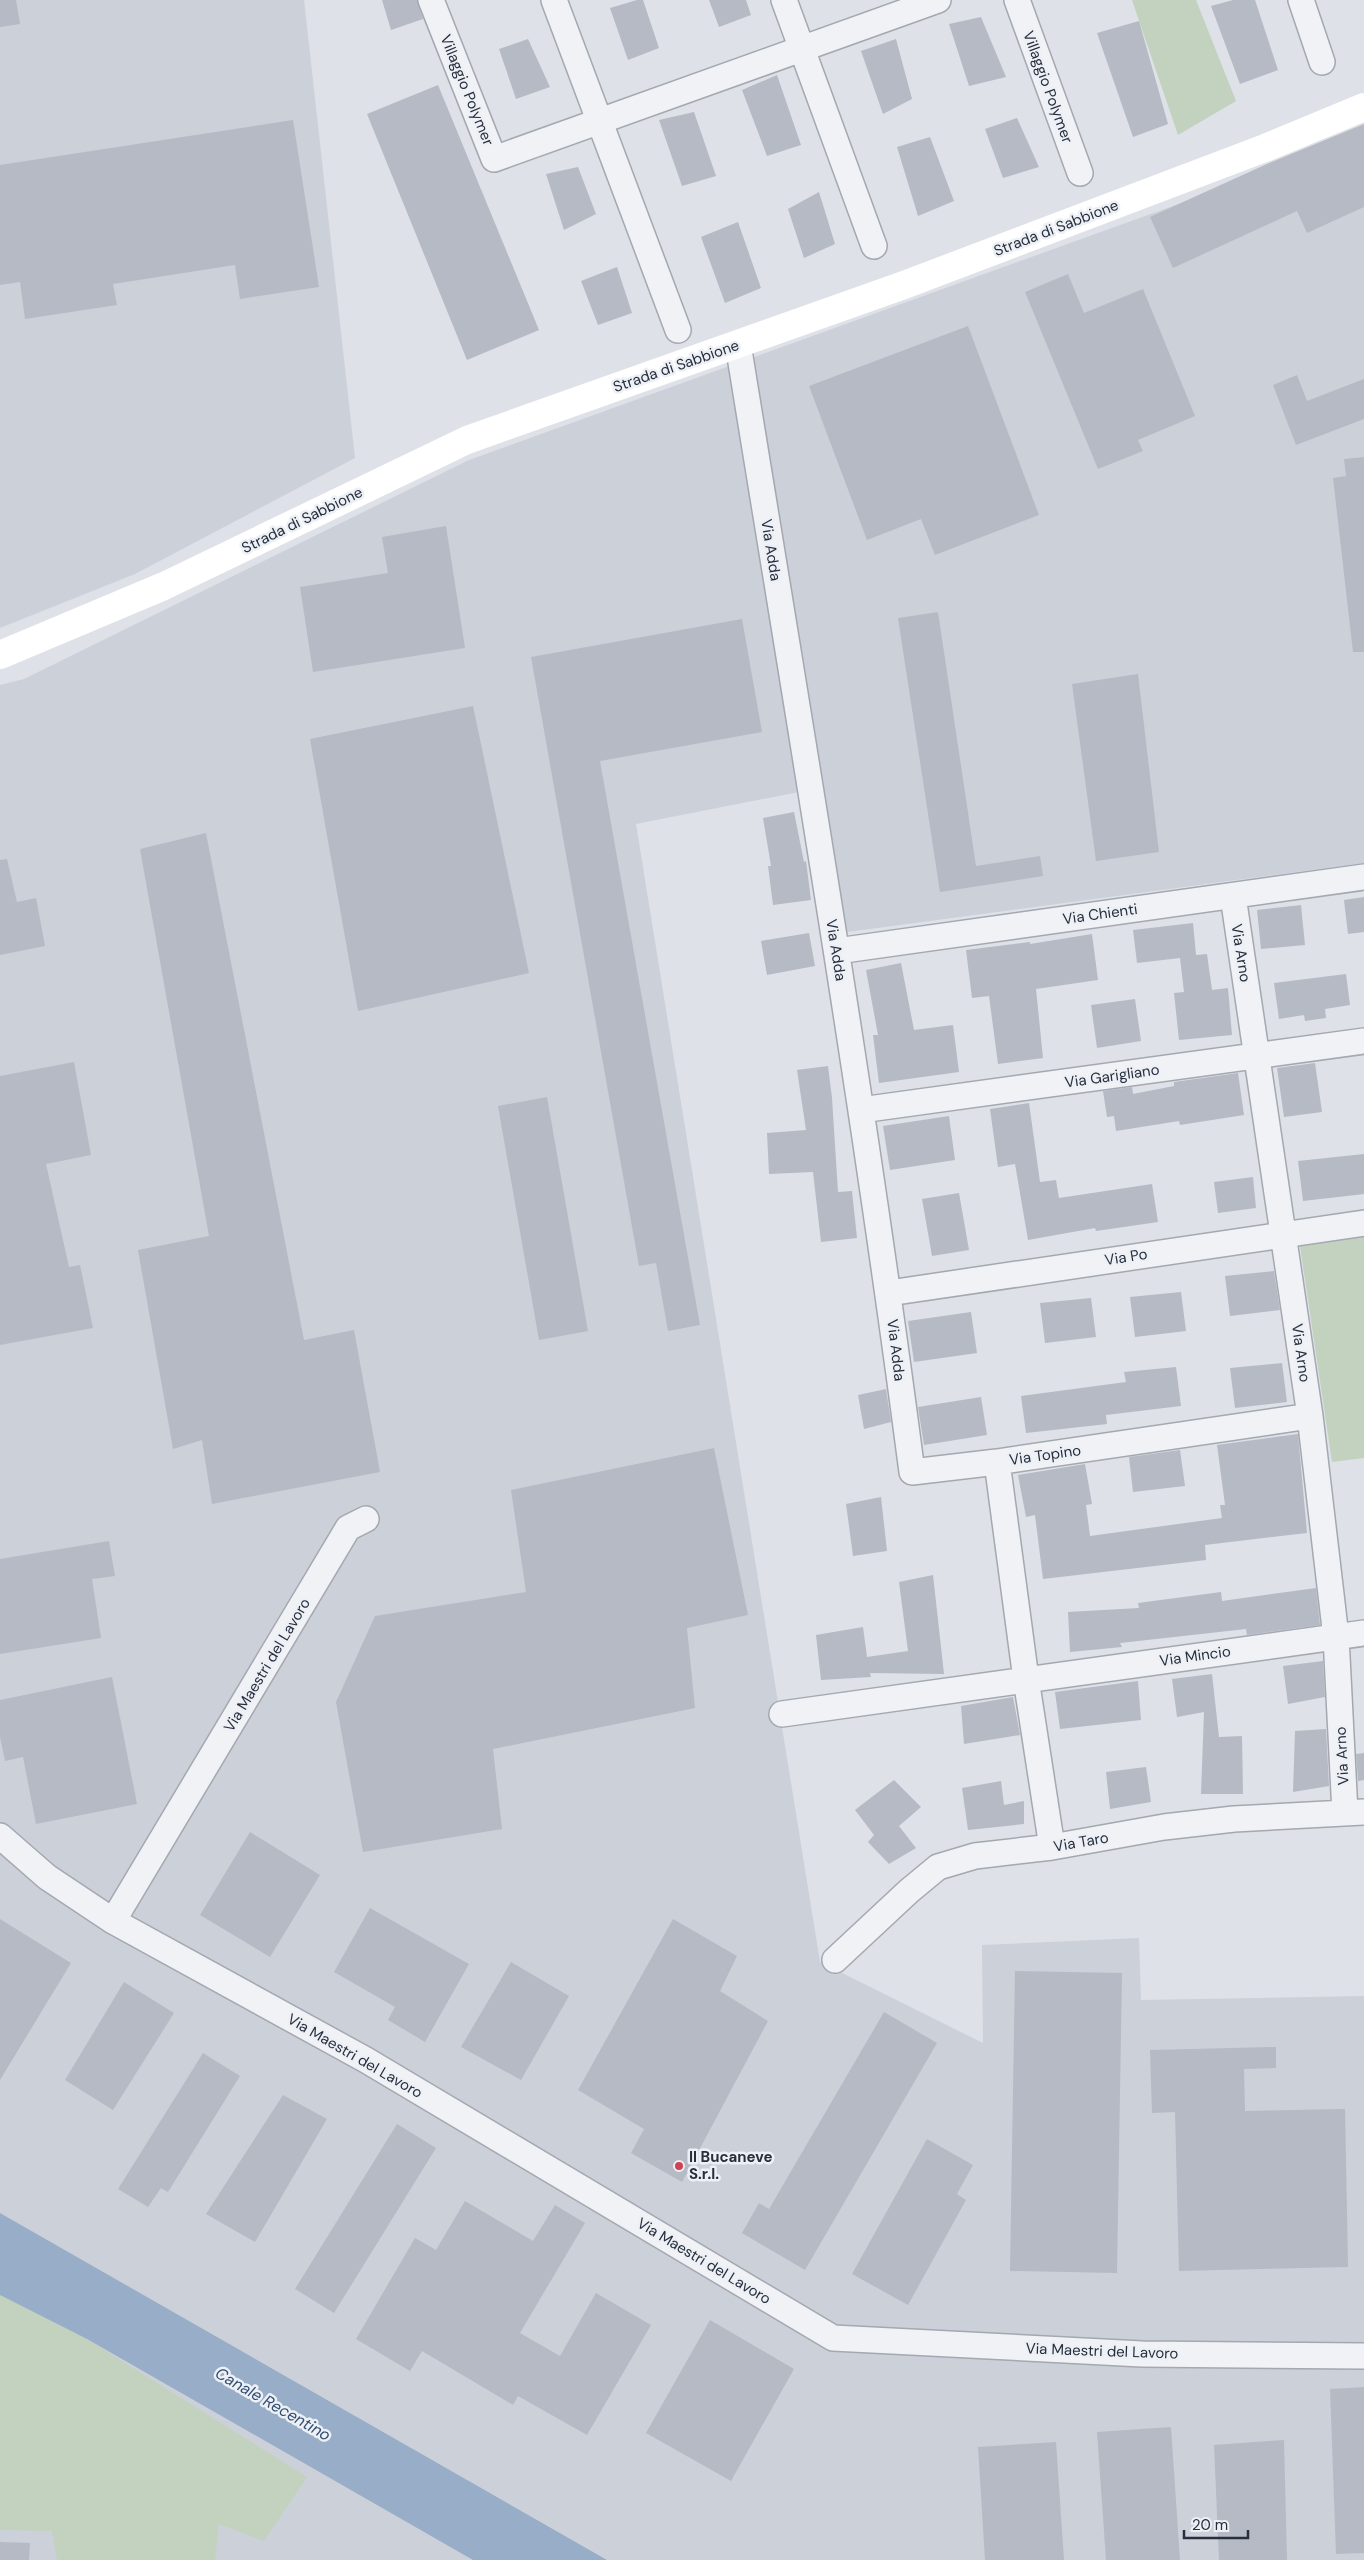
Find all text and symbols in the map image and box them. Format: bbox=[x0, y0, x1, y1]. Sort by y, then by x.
street label: Villaggio Polymer bbox=[1018, 28, 1078, 146]
street label: Villaggio Polymer bbox=[436, 32, 499, 149]
street label: Strada di Sabbione bbox=[991, 195, 1121, 261]
street label: Strada di Sabbione bbox=[610, 335, 742, 397]
street label: Strada di Sabbione bbox=[238, 482, 366, 558]
street label: Via Adda bbox=[756, 518, 786, 582]
street label: Via Chienti bbox=[1061, 899, 1139, 929]
street label: Via Adda bbox=[821, 918, 851, 982]
street label: Via Arno bbox=[1227, 922, 1255, 984]
street label: Via Garigliano bbox=[1063, 1059, 1161, 1093]
street label: Via Po bbox=[1103, 1244, 1149, 1270]
street label: Via Adda bbox=[882, 1318, 910, 1382]
street label: Via Arno bbox=[1287, 1322, 1315, 1384]
street label: Via Topino bbox=[1008, 1440, 1082, 1470]
street label: Via Maestri del Lavoro bbox=[219, 1594, 315, 1736]
street label: Via Mincio bbox=[1158, 1641, 1232, 1671]
street label: Via Arno bbox=[1330, 1726, 1354, 1786]
street label: Via Taro bbox=[1052, 1827, 1110, 1857]
street label: Via Maestri del Lavoro bbox=[284, 2009, 426, 2103]
place label: Il Bucaneve S.r.l. bbox=[689, 2147, 772, 2184]
marker: Il Bucaneve S.r.l. bbox=[673, 2160, 685, 2172]
street label: Via Maestri del Lavoro bbox=[633, 2213, 775, 2309]
street label: Via Maestri del Lavoro bbox=[1025, 2338, 1179, 2364]
water label: Canale Recentino bbox=[211, 2362, 335, 2446]
scale bar bbox=[1184, 2508, 1248, 2540]
text: 20 m bbox=[1192, 2515, 1228, 2535]

